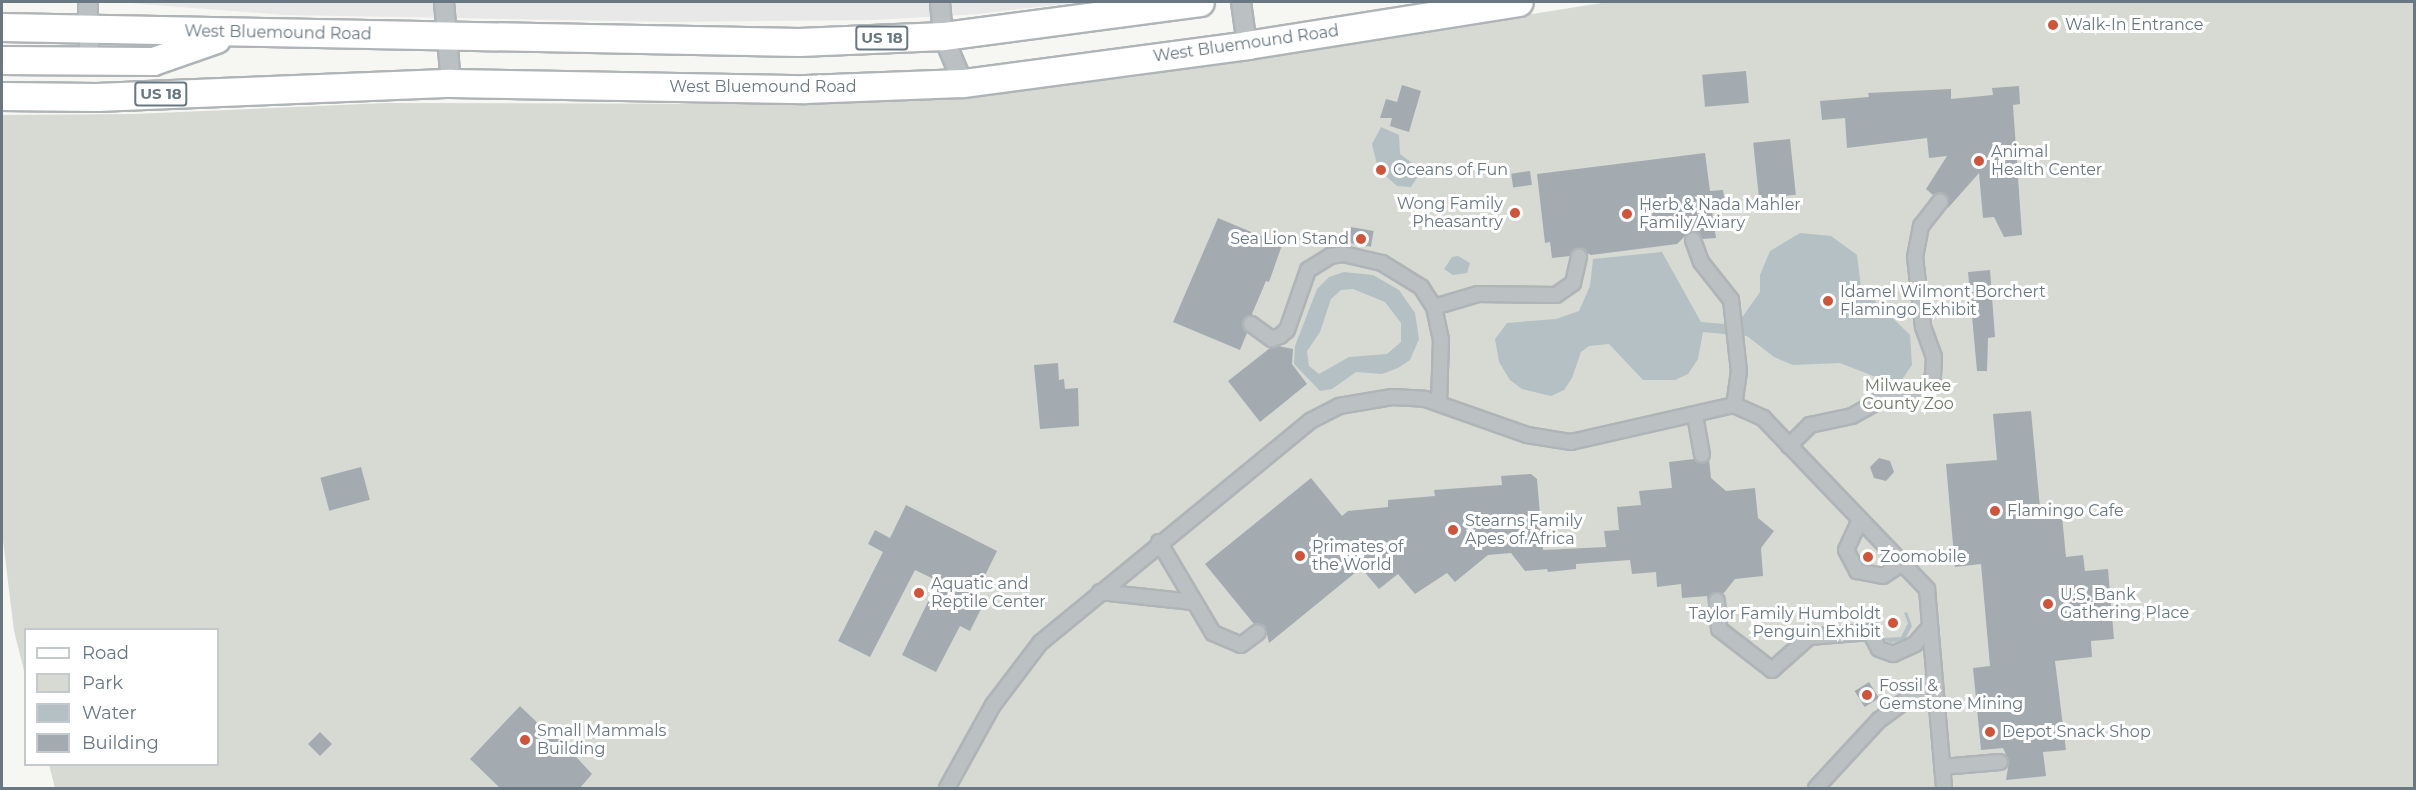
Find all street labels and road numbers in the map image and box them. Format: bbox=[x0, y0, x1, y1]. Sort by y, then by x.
street label: West Bluemound Road bbox=[1152, 21, 1340, 67]
street label: West Bluemound Road bbox=[184, 22, 372, 44]
road number: US 18 bbox=[855, 26, 909, 50]
street label: West Bluemound Road bbox=[669, 77, 857, 97]
road number: US 18 bbox=[134, 82, 188, 106]

